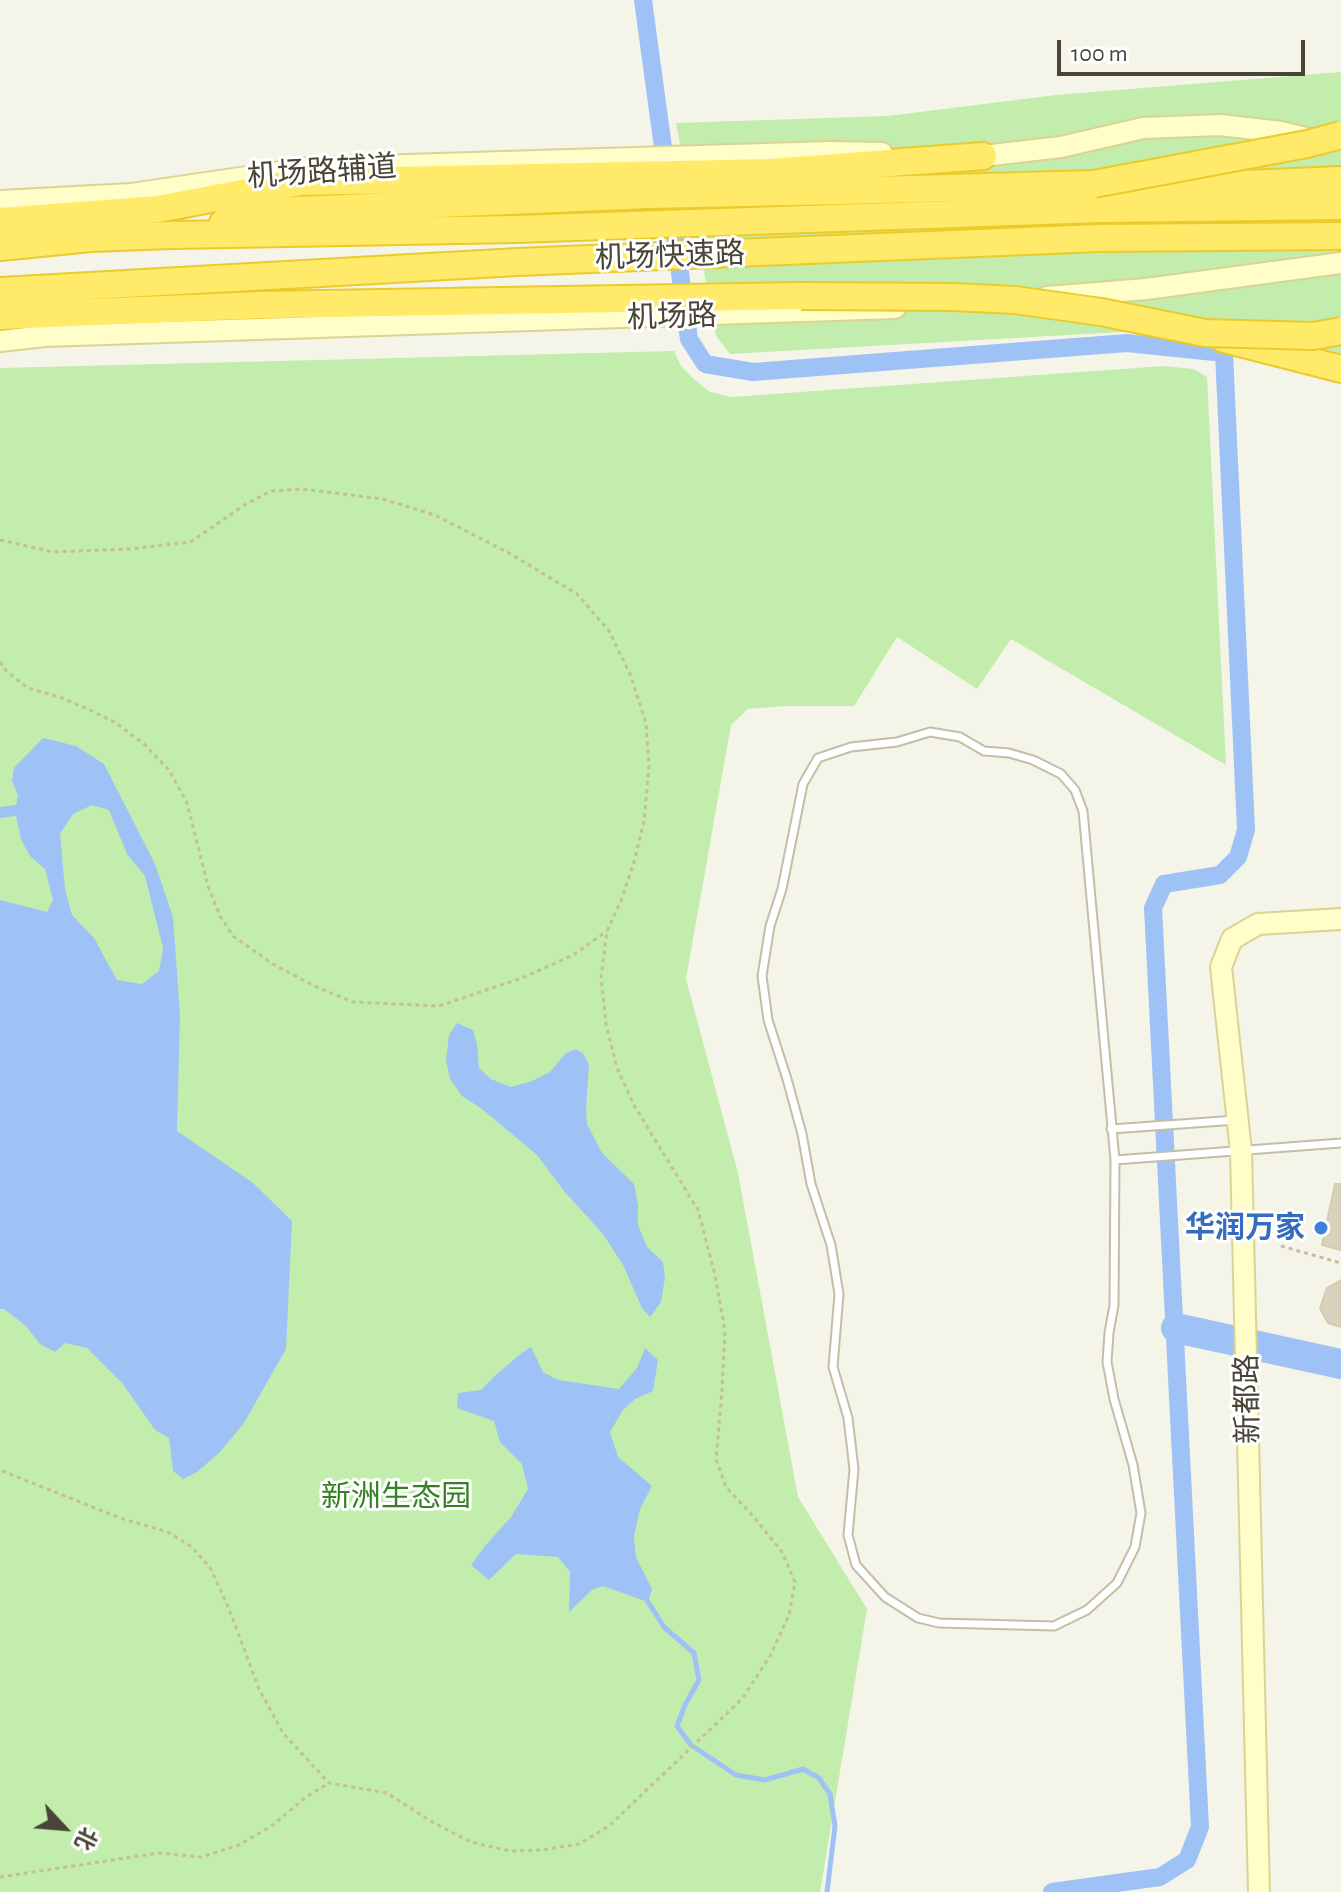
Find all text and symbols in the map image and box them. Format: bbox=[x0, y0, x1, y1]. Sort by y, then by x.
scale bar bbox=[1061, 24, 1309, 74]
text: 100 m bbox=[1071, 42, 1128, 66]
street label: 机场路辅道 bbox=[246, 149, 398, 195]
street label: 机场快速路 bbox=[594, 235, 746, 277]
street label: 机场路 bbox=[626, 297, 718, 337]
place label: 华润万家 bbox=[1185, 1210, 1305, 1246]
marker: 华润万家 bbox=[1312, 1219, 1330, 1237]
street label: 新都路 bbox=[1229, 1354, 1267, 1444]
park label: 新洲生态园 bbox=[321, 1479, 471, 1515]
north arrow bbox=[24, 1788, 104, 1868]
text: 北 bbox=[71, 1824, 100, 1853]

